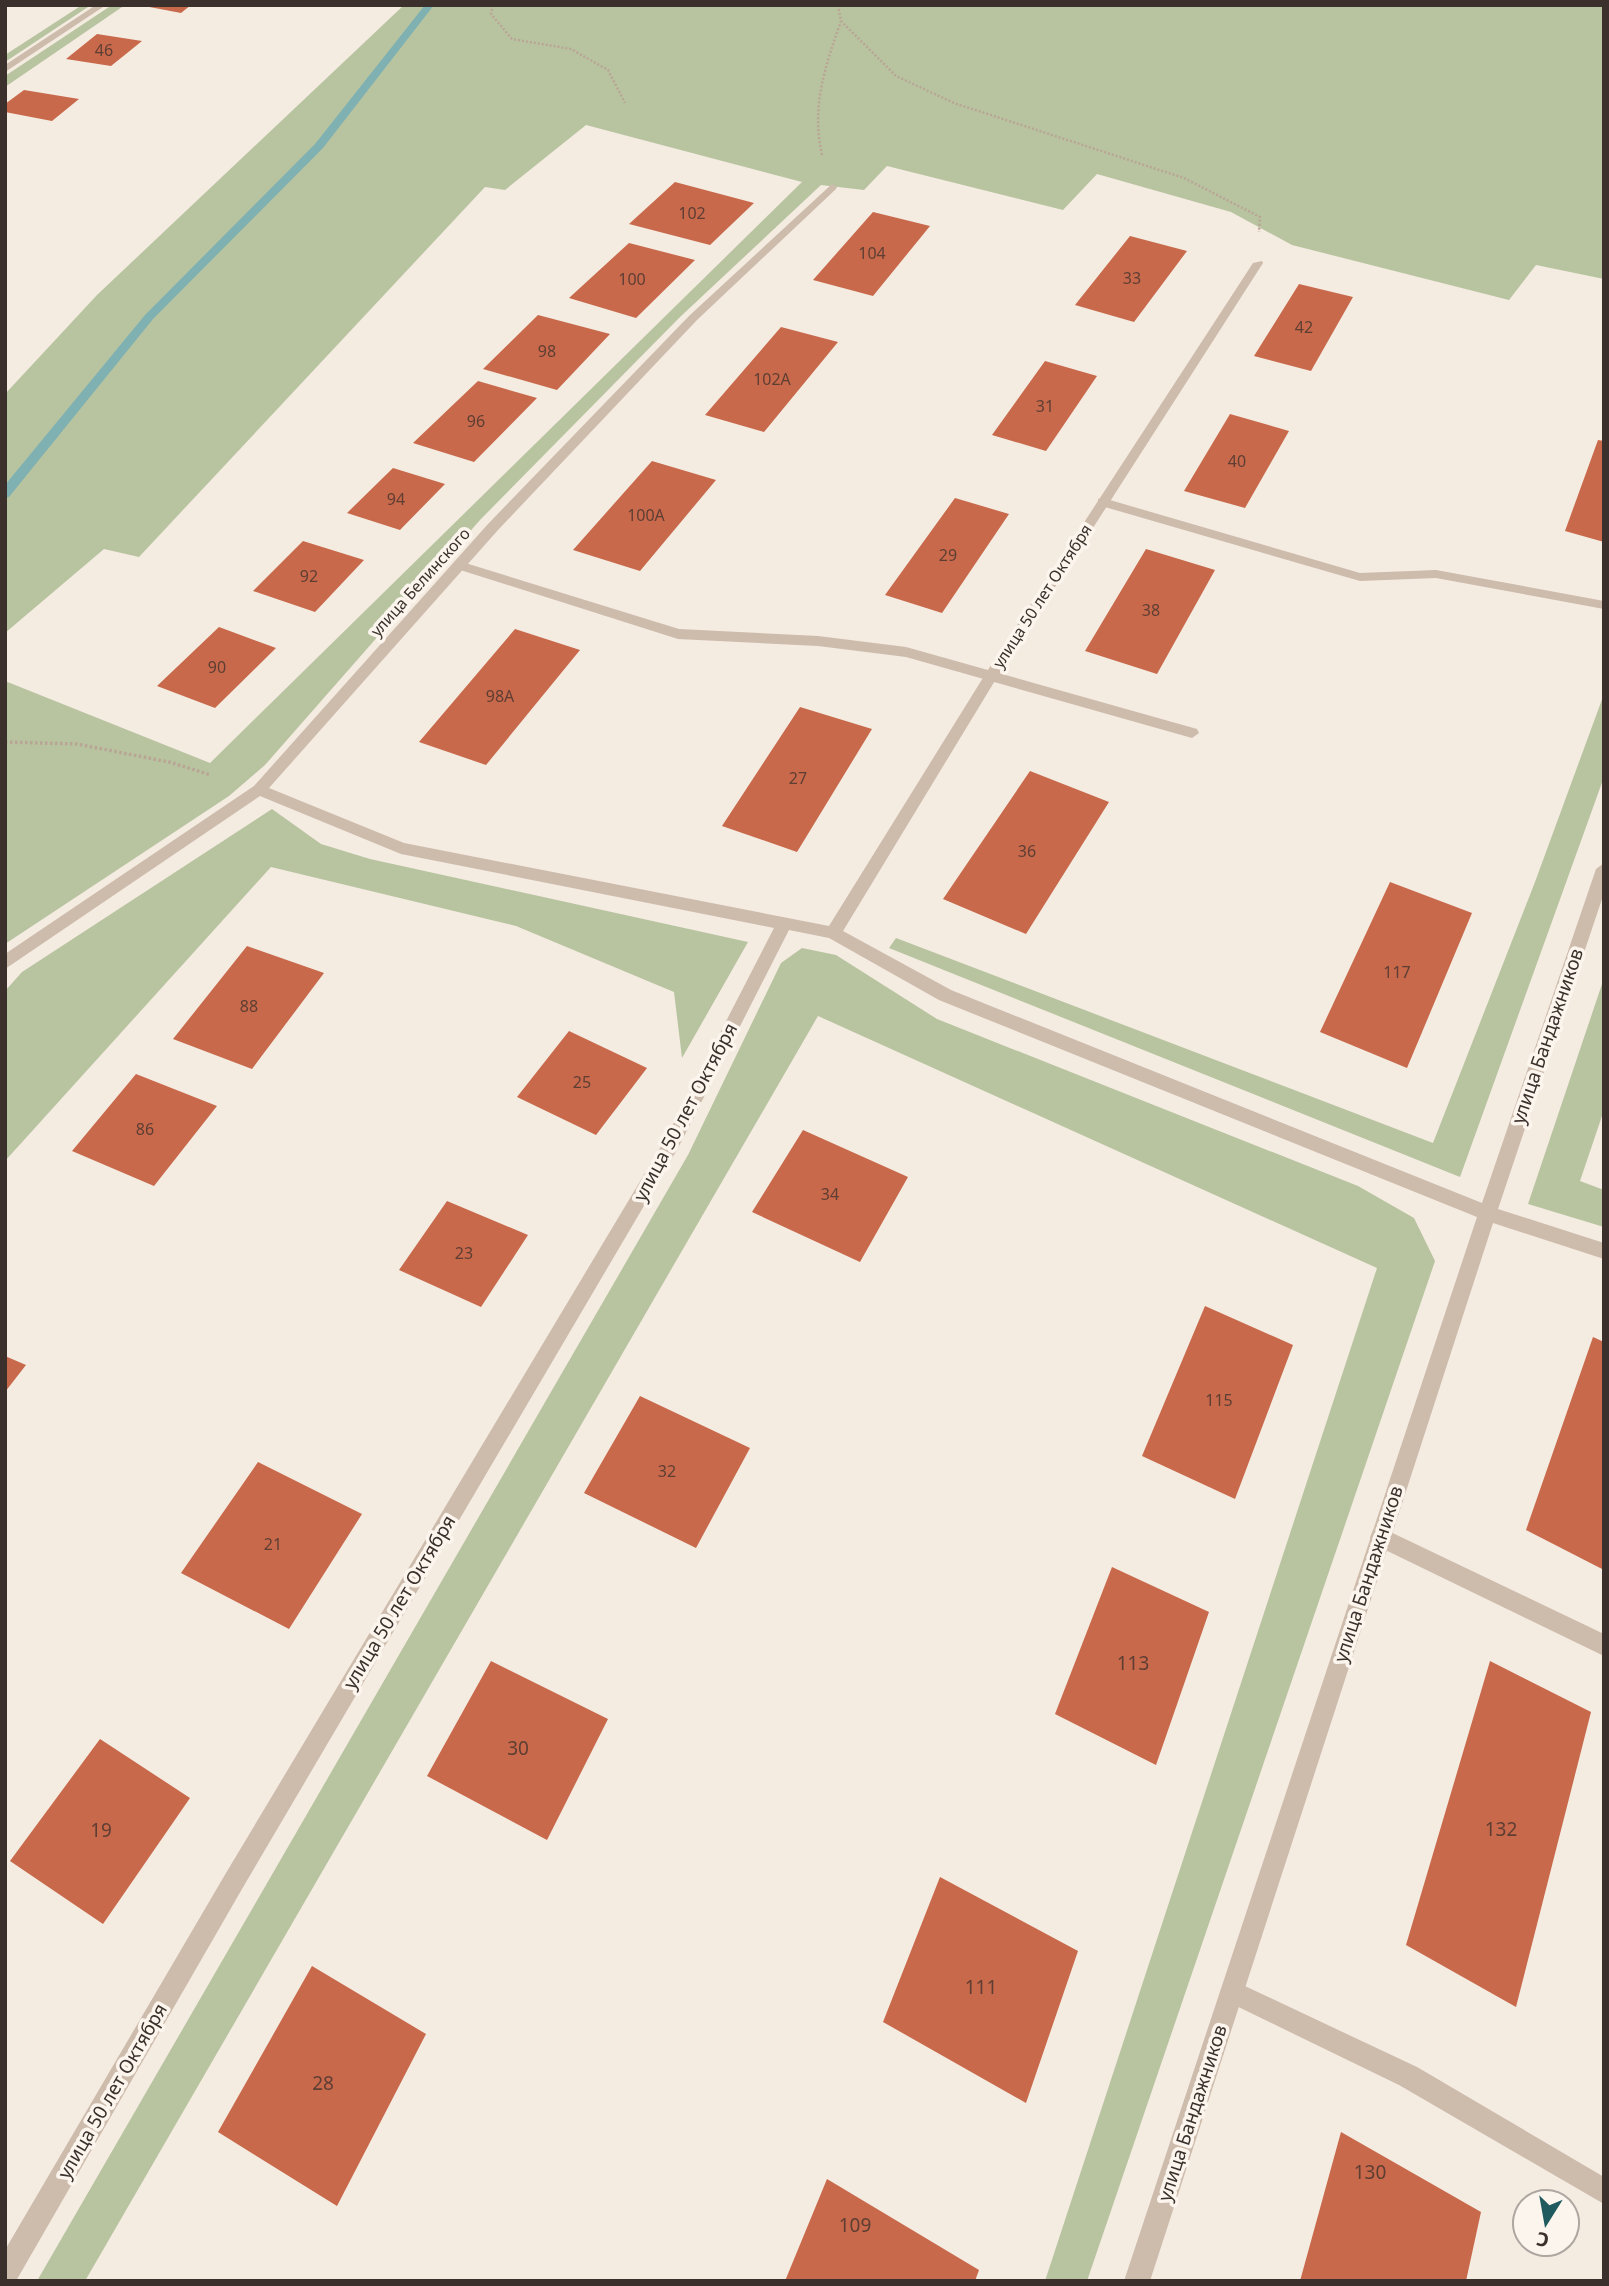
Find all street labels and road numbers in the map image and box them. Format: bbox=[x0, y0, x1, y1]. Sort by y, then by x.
street label: улица 50 лет Октября bbox=[987, 520, 1097, 672]
street label: улица Белинского bbox=[365, 523, 475, 641]
street label: улица Бандажников bbox=[1505, 945, 1589, 1127]
street label: улица 50 лет Октября bbox=[627, 1018, 743, 1206]
street label: улица Бандажников bbox=[1327, 1482, 1409, 1666]
street label: улица 50 лет Октября bbox=[337, 1510, 461, 1694]
street label: улица 50 лет Октября bbox=[51, 1998, 173, 2184]
street label: улица Бандажников bbox=[1151, 2021, 1233, 2205]

